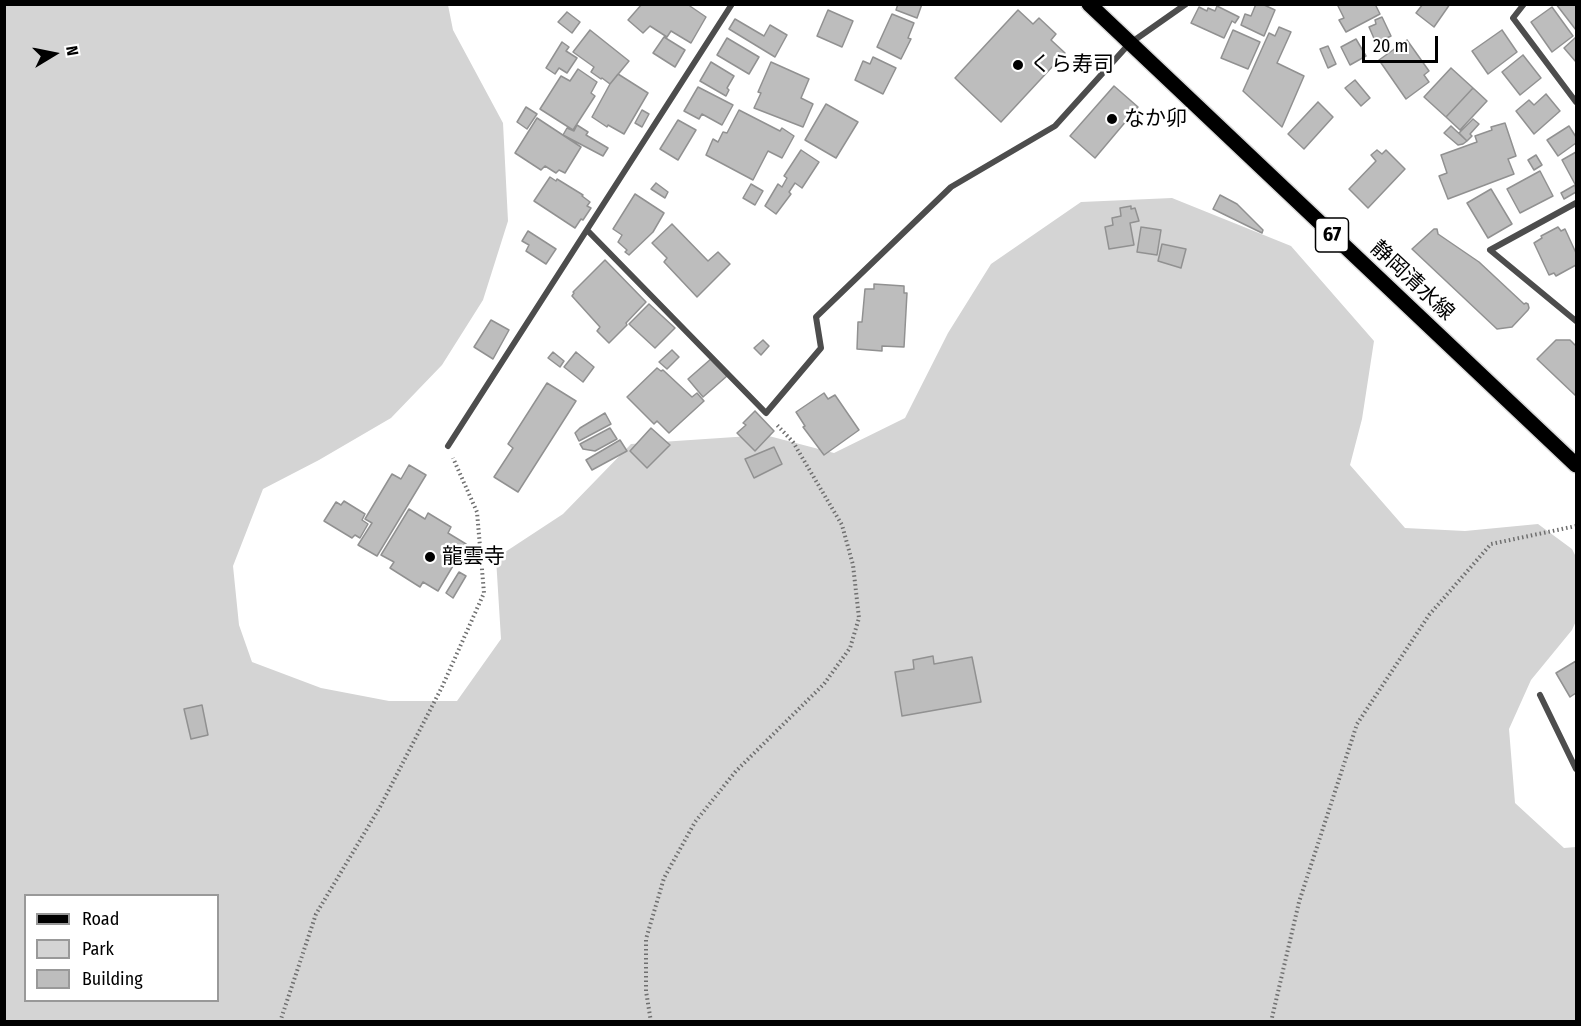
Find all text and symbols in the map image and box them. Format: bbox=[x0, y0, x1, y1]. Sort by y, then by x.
north arrow bbox=[24, 24, 84, 84]
scale bar bbox=[1365, 24, 1442, 62]
text: 20 m bbox=[1373, 35, 1408, 57]
text: N bbox=[62, 44, 82, 57]
place label: くら寿司 bbox=[1030, 52, 1114, 78]
marker: くら寿司 bbox=[1011, 58, 1025, 72]
place label: なか卯 bbox=[1124, 106, 1187, 132]
marker: なか卯 bbox=[1105, 112, 1119, 126]
road number: 67 bbox=[1316, 218, 1348, 252]
street label: 静岡清水線 bbox=[1365, 236, 1459, 326]
place label: 龍雲寺 bbox=[442, 544, 505, 570]
marker: 龍雲寺 bbox=[423, 550, 437, 564]
legend bbox=[24, 894, 219, 1002]
text: Road bbox=[82, 908, 119, 930]
text: Park bbox=[82, 938, 114, 960]
text: Building bbox=[82, 968, 143, 990]

